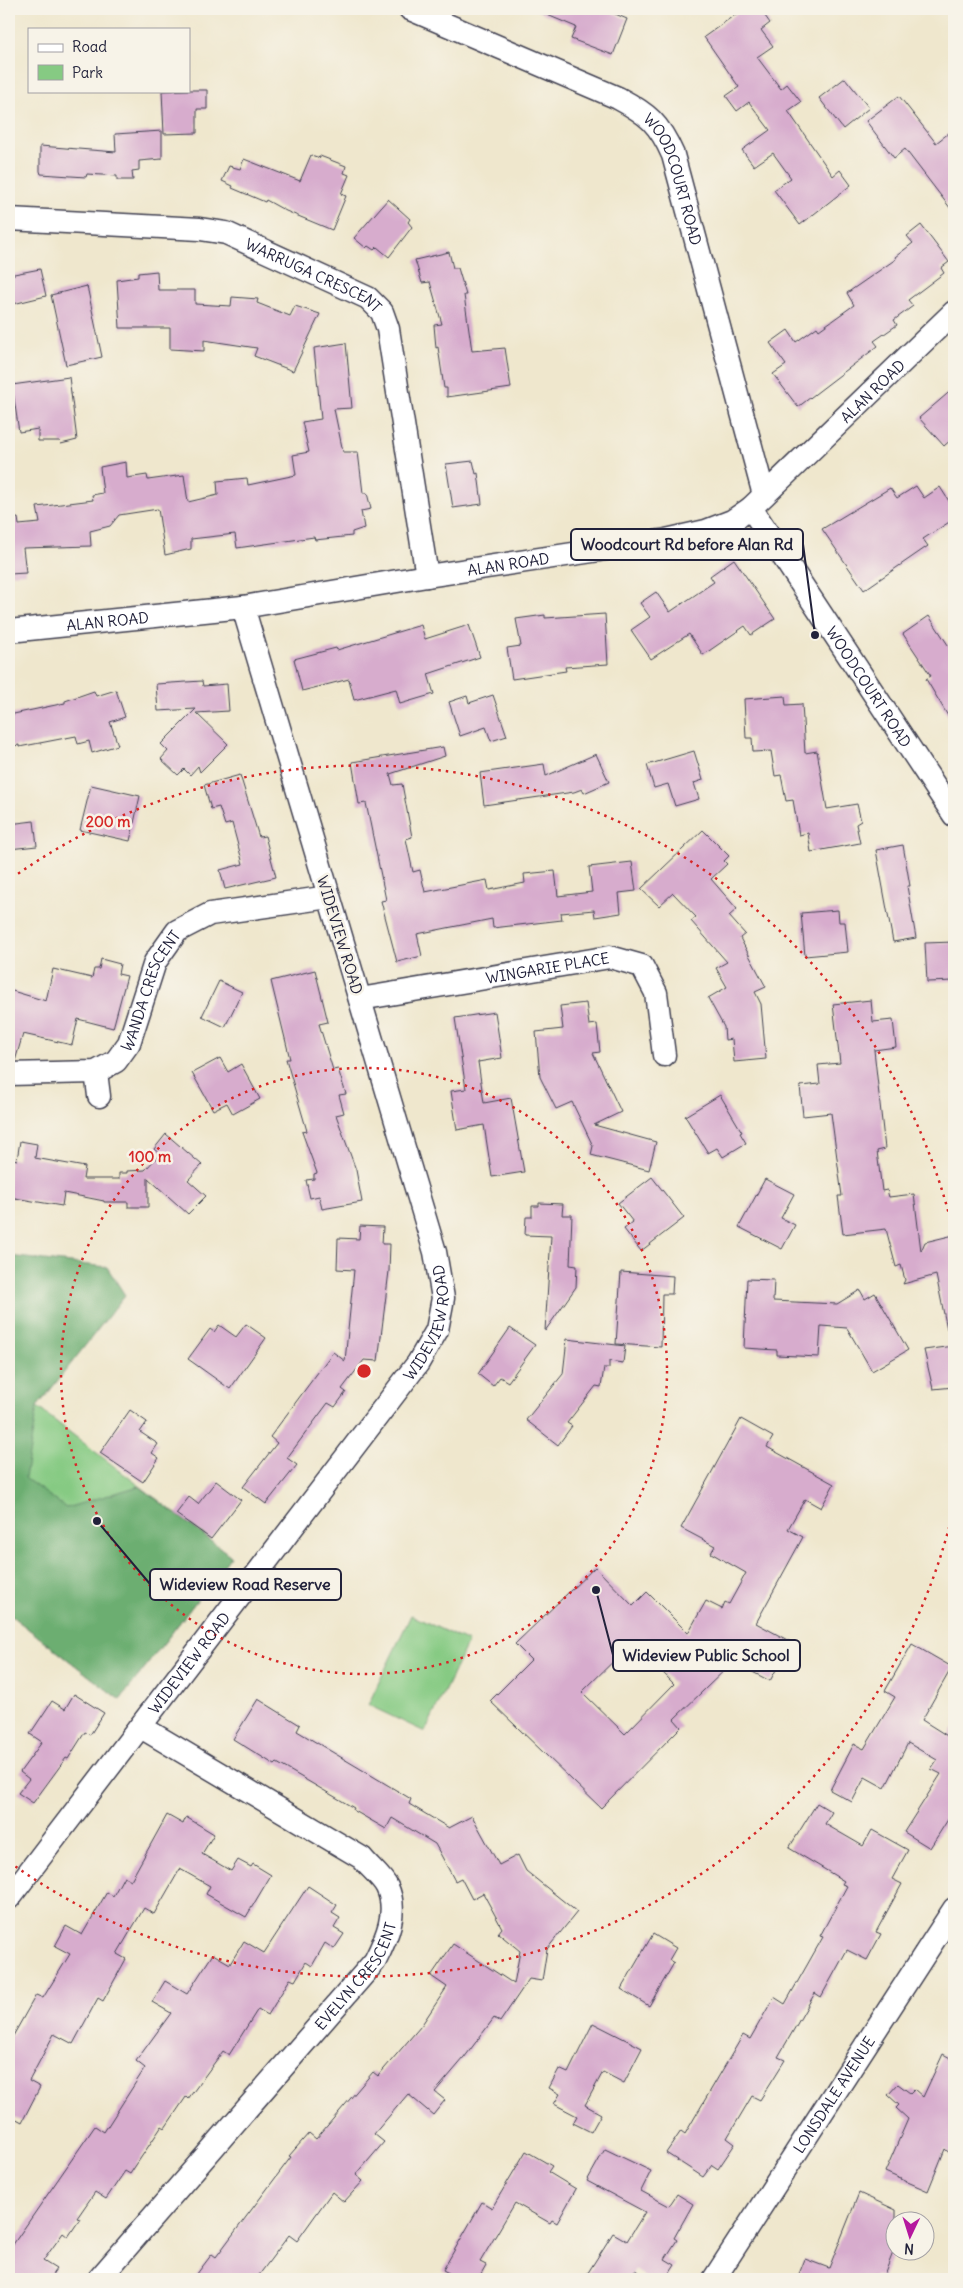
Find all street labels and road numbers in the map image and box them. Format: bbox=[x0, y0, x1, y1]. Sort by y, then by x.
street label: WOODCOURT ROAD bbox=[640, 109, 706, 247]
street label: WARRUGA CRESCENT bbox=[243, 234, 386, 316]
street label: ALAN ROAD bbox=[836, 355, 909, 426]
street label: ALAN ROAD bbox=[466, 548, 551, 579]
street label: ALAN ROAD bbox=[65, 607, 150, 635]
street label: WOODCOURT ROAD bbox=[822, 622, 916, 751]
street label: WIDEVIEW ROAD bbox=[313, 873, 367, 997]
street label: WANDA CRESCENT bbox=[116, 926, 184, 1055]
street label: WINGARIE PLACE bbox=[484, 948, 611, 987]
street label: WIDEVIEW ROAD bbox=[399, 1263, 453, 1384]
street label: WIDEVIEW ROAD bbox=[144, 1608, 234, 1717]
street label: EVELYN CRESCENT bbox=[310, 1920, 400, 2034]
street label: LONSDALE AVENUE bbox=[789, 2032, 879, 2156]

